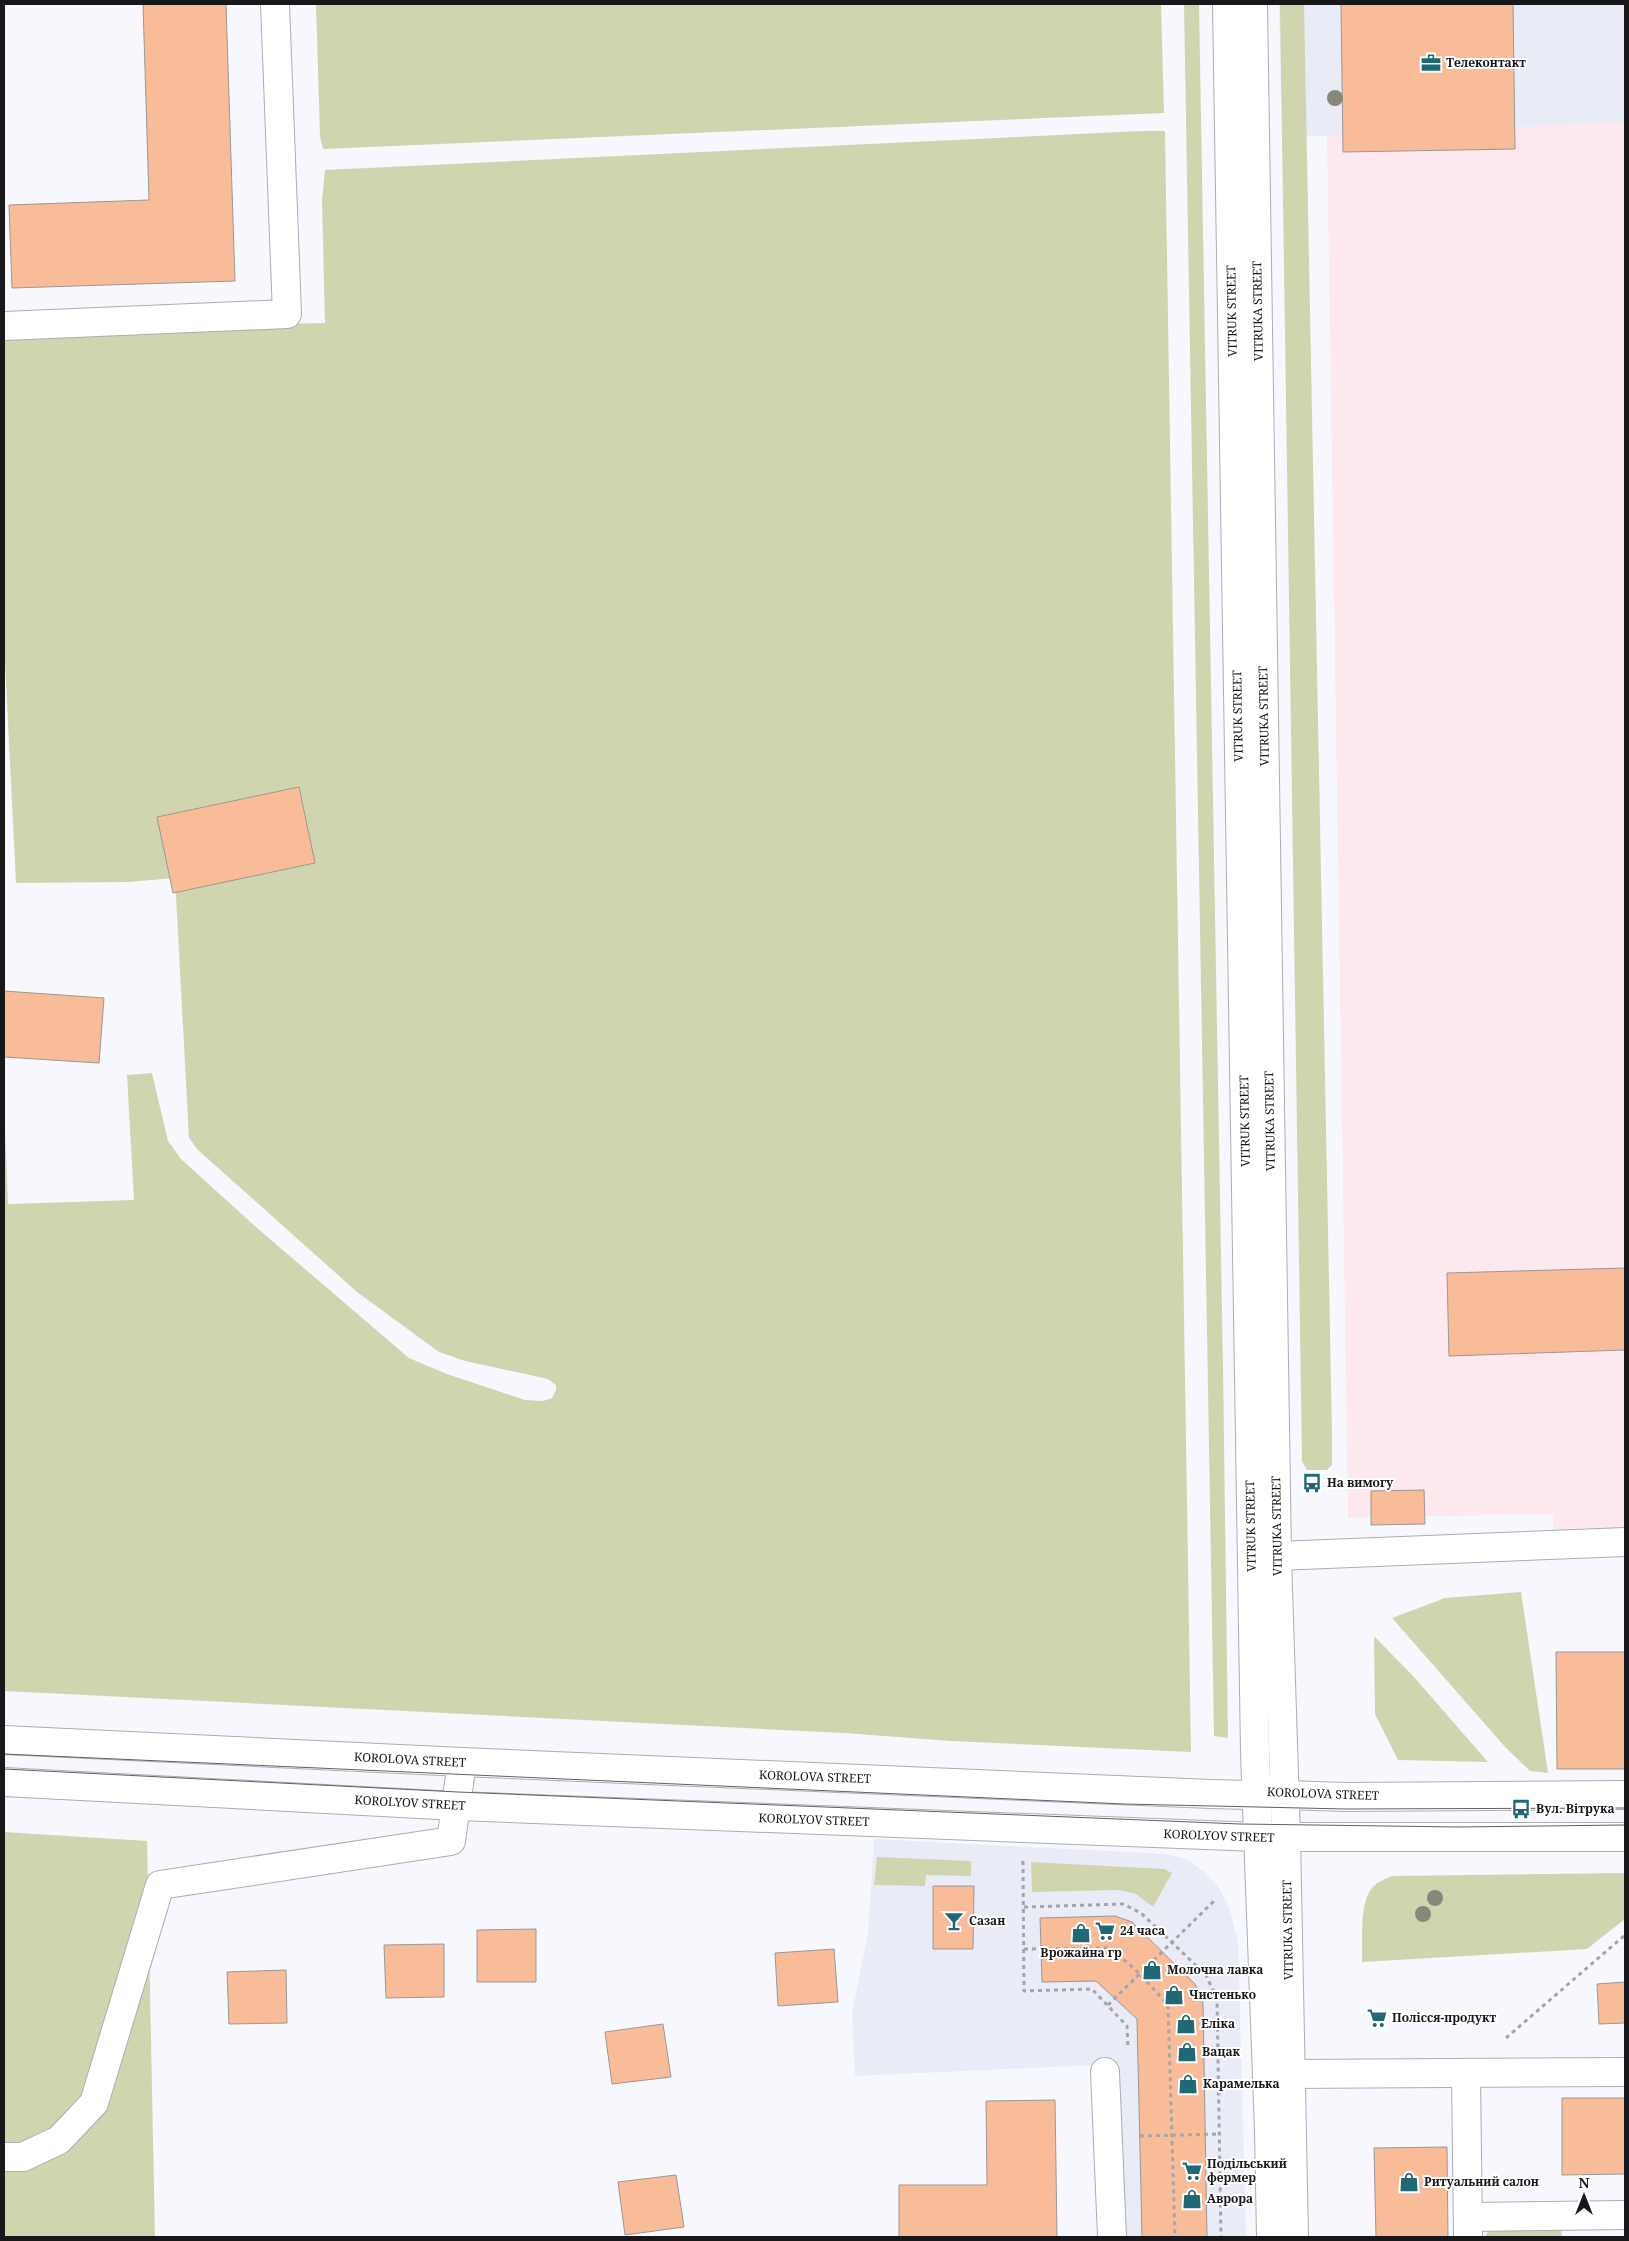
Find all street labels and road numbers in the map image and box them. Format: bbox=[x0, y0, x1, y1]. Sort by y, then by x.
street label: VITRUKA STREET bbox=[1248, 260, 1267, 361]
street label: VITRUK STREET bbox=[1222, 264, 1241, 357]
street label: VITRUKA STREET bbox=[1254, 665, 1273, 766]
street label: VITRUK STREET bbox=[1228, 669, 1247, 762]
street label: VITRUKA STREET bbox=[1260, 1070, 1279, 1171]
street label: VITRUK STREET bbox=[1235, 1074, 1254, 1167]
street label: VITRUKA STREET bbox=[1267, 1475, 1286, 1576]
street label: VITRUK STREET bbox=[1241, 1479, 1260, 1572]
street label: KOROLOVA STREET bbox=[354, 1748, 467, 1771]
street label: KOROLOVA STREET bbox=[759, 1766, 872, 1787]
street label: KOROLOVA STREET bbox=[1267, 1783, 1380, 1804]
street label: KOROLYOV STREET bbox=[354, 1791, 467, 1814]
street label: KOROLYOV STREET bbox=[758, 1809, 871, 1830]
street label: KOROLYOV STREET bbox=[1163, 1825, 1276, 1846]
street label: VITRUKA STREET bbox=[1278, 1879, 1297, 1980]

